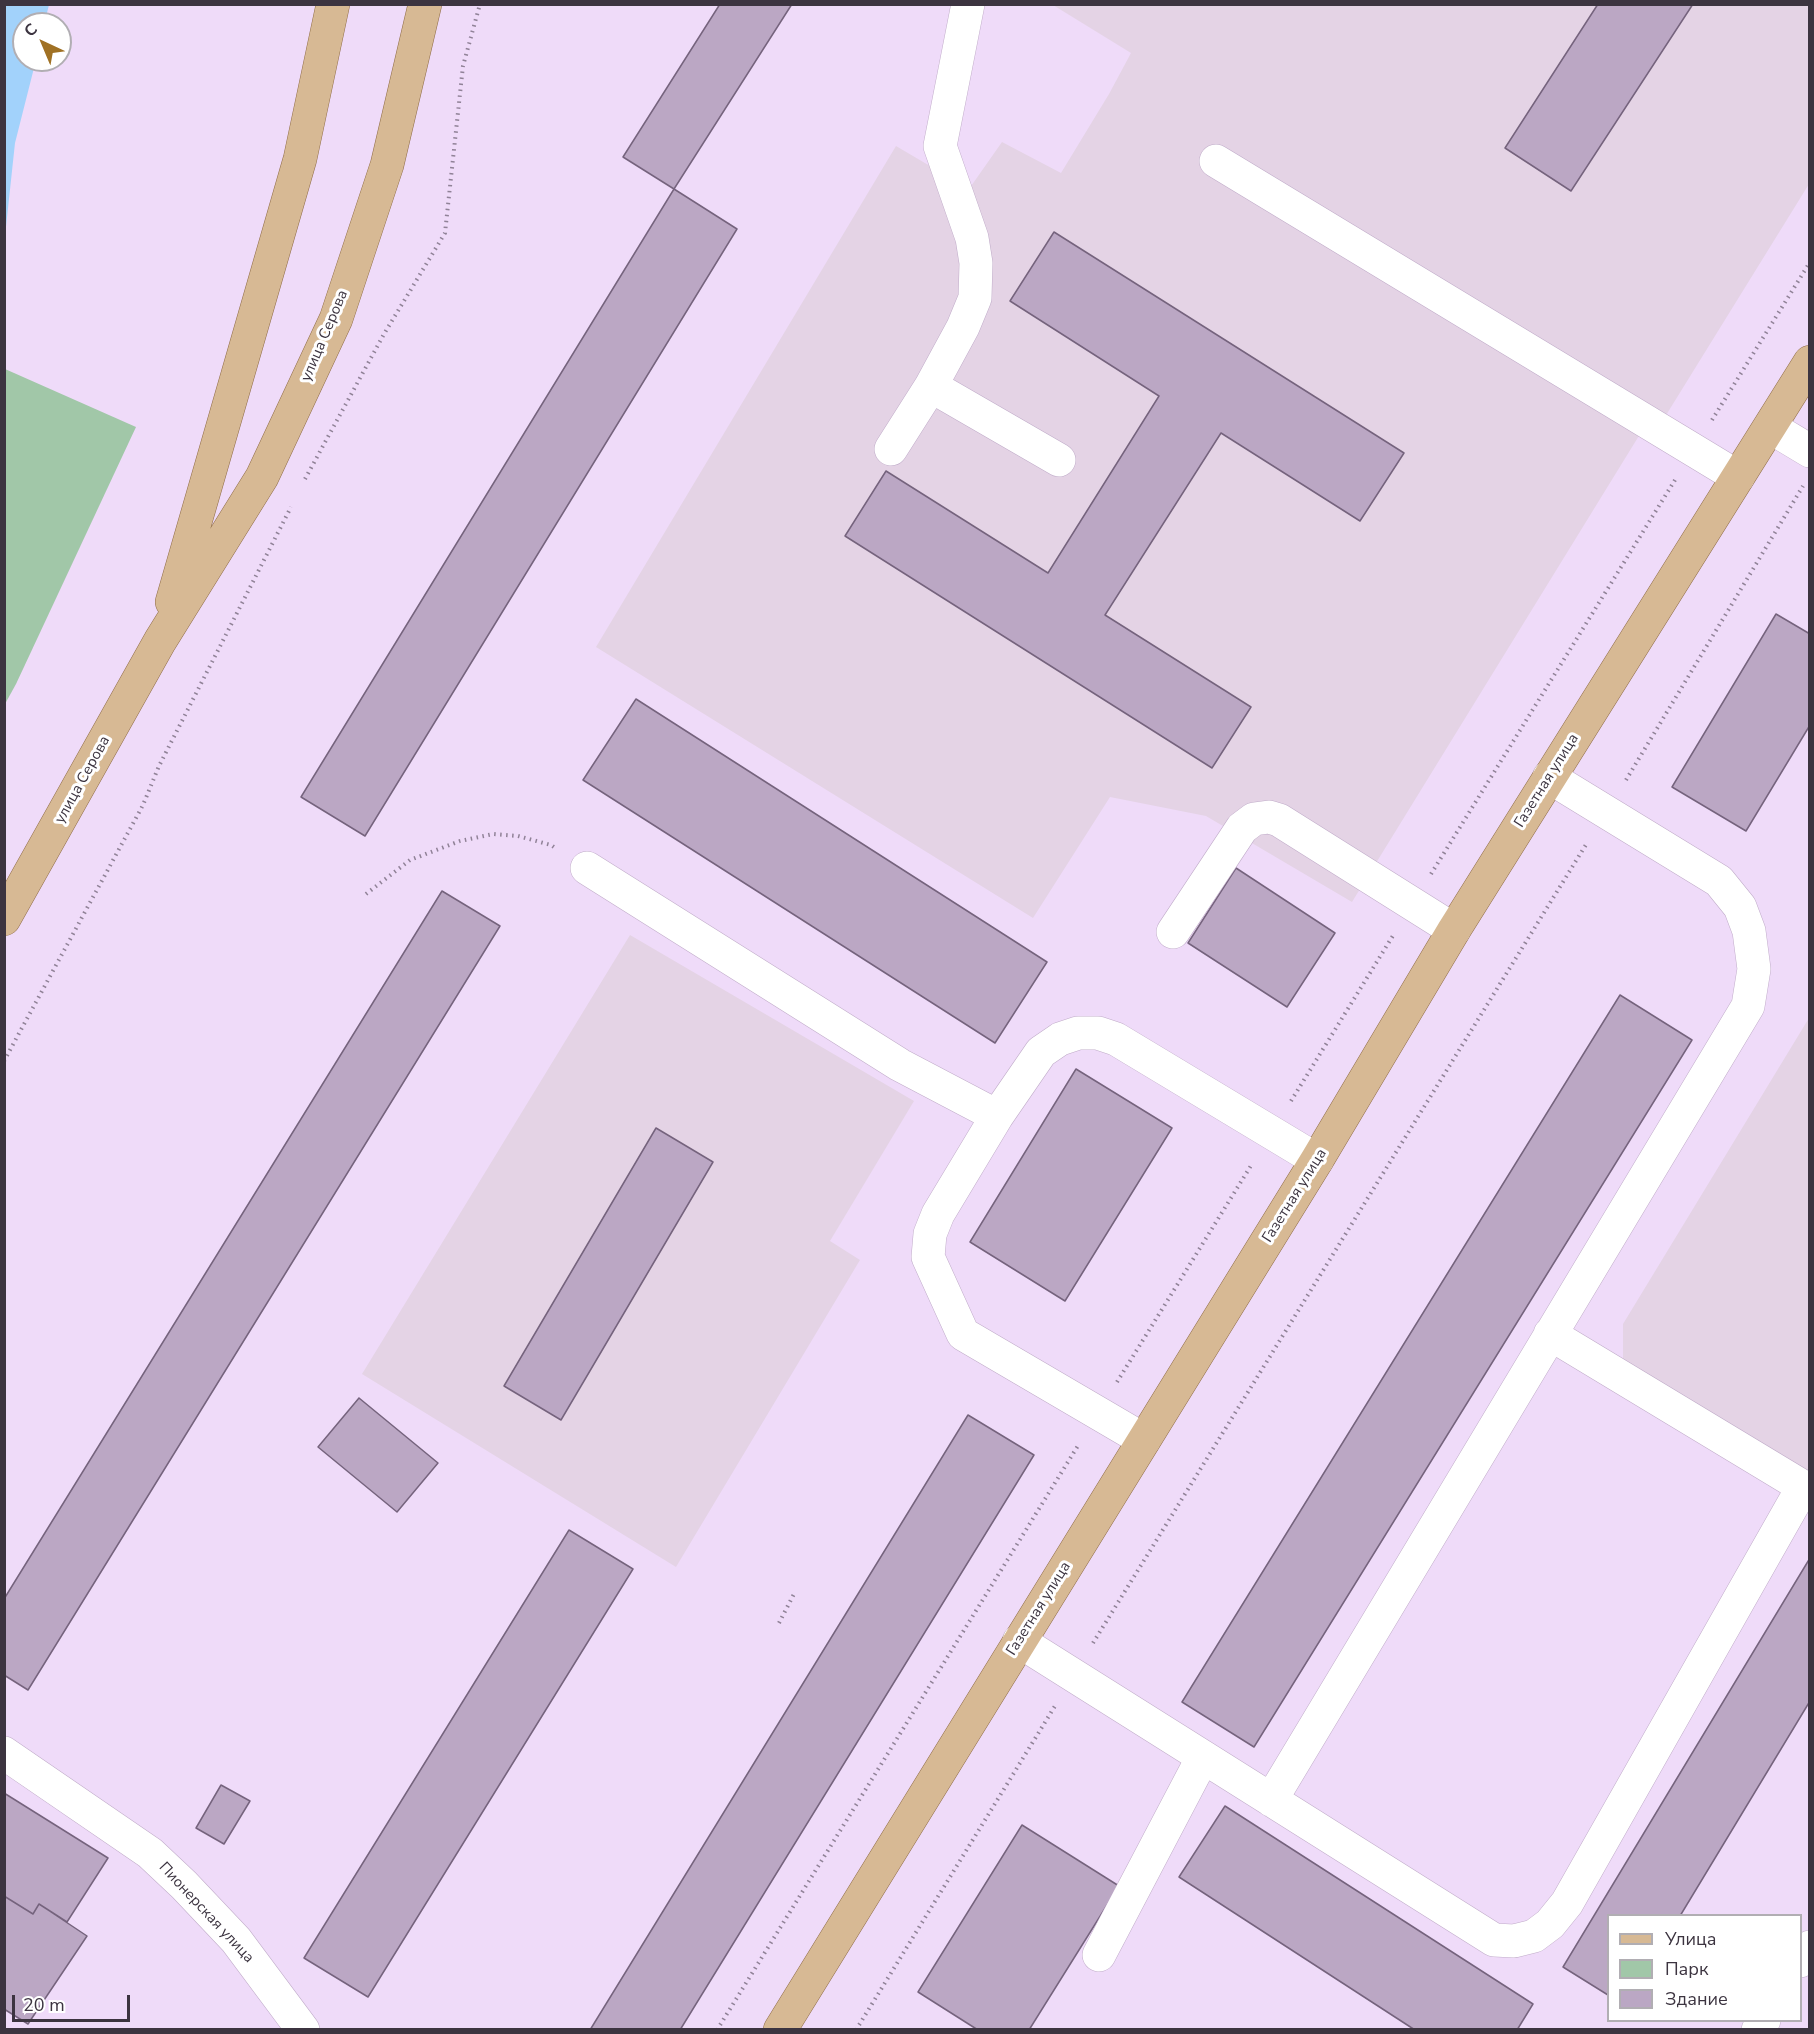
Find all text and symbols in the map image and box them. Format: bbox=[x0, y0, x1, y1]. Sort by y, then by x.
north arrow bbox=[12, 12, 72, 72]
text: С bbox=[19, 19, 42, 42]
street label: улица Серова bbox=[298, 288, 352, 384]
street label: Газетная улица bbox=[1511, 731, 1583, 831]
street label: улица Серова bbox=[52, 733, 114, 827]
street label: Газетная улица bbox=[1259, 1146, 1331, 1246]
street label: Газетная улица bbox=[1003, 1559, 1075, 1659]
street label: Пионерская улица bbox=[155, 1859, 257, 1967]
legend bbox=[1607, 1914, 1802, 2022]
text: Улица bbox=[1665, 1927, 1716, 1951]
text: Парк bbox=[1665, 1957, 1708, 1981]
scale bar bbox=[15, 1983, 134, 2021]
text: Здание bbox=[1665, 1987, 1728, 2011]
text: 20 m bbox=[23, 1993, 65, 2017]

